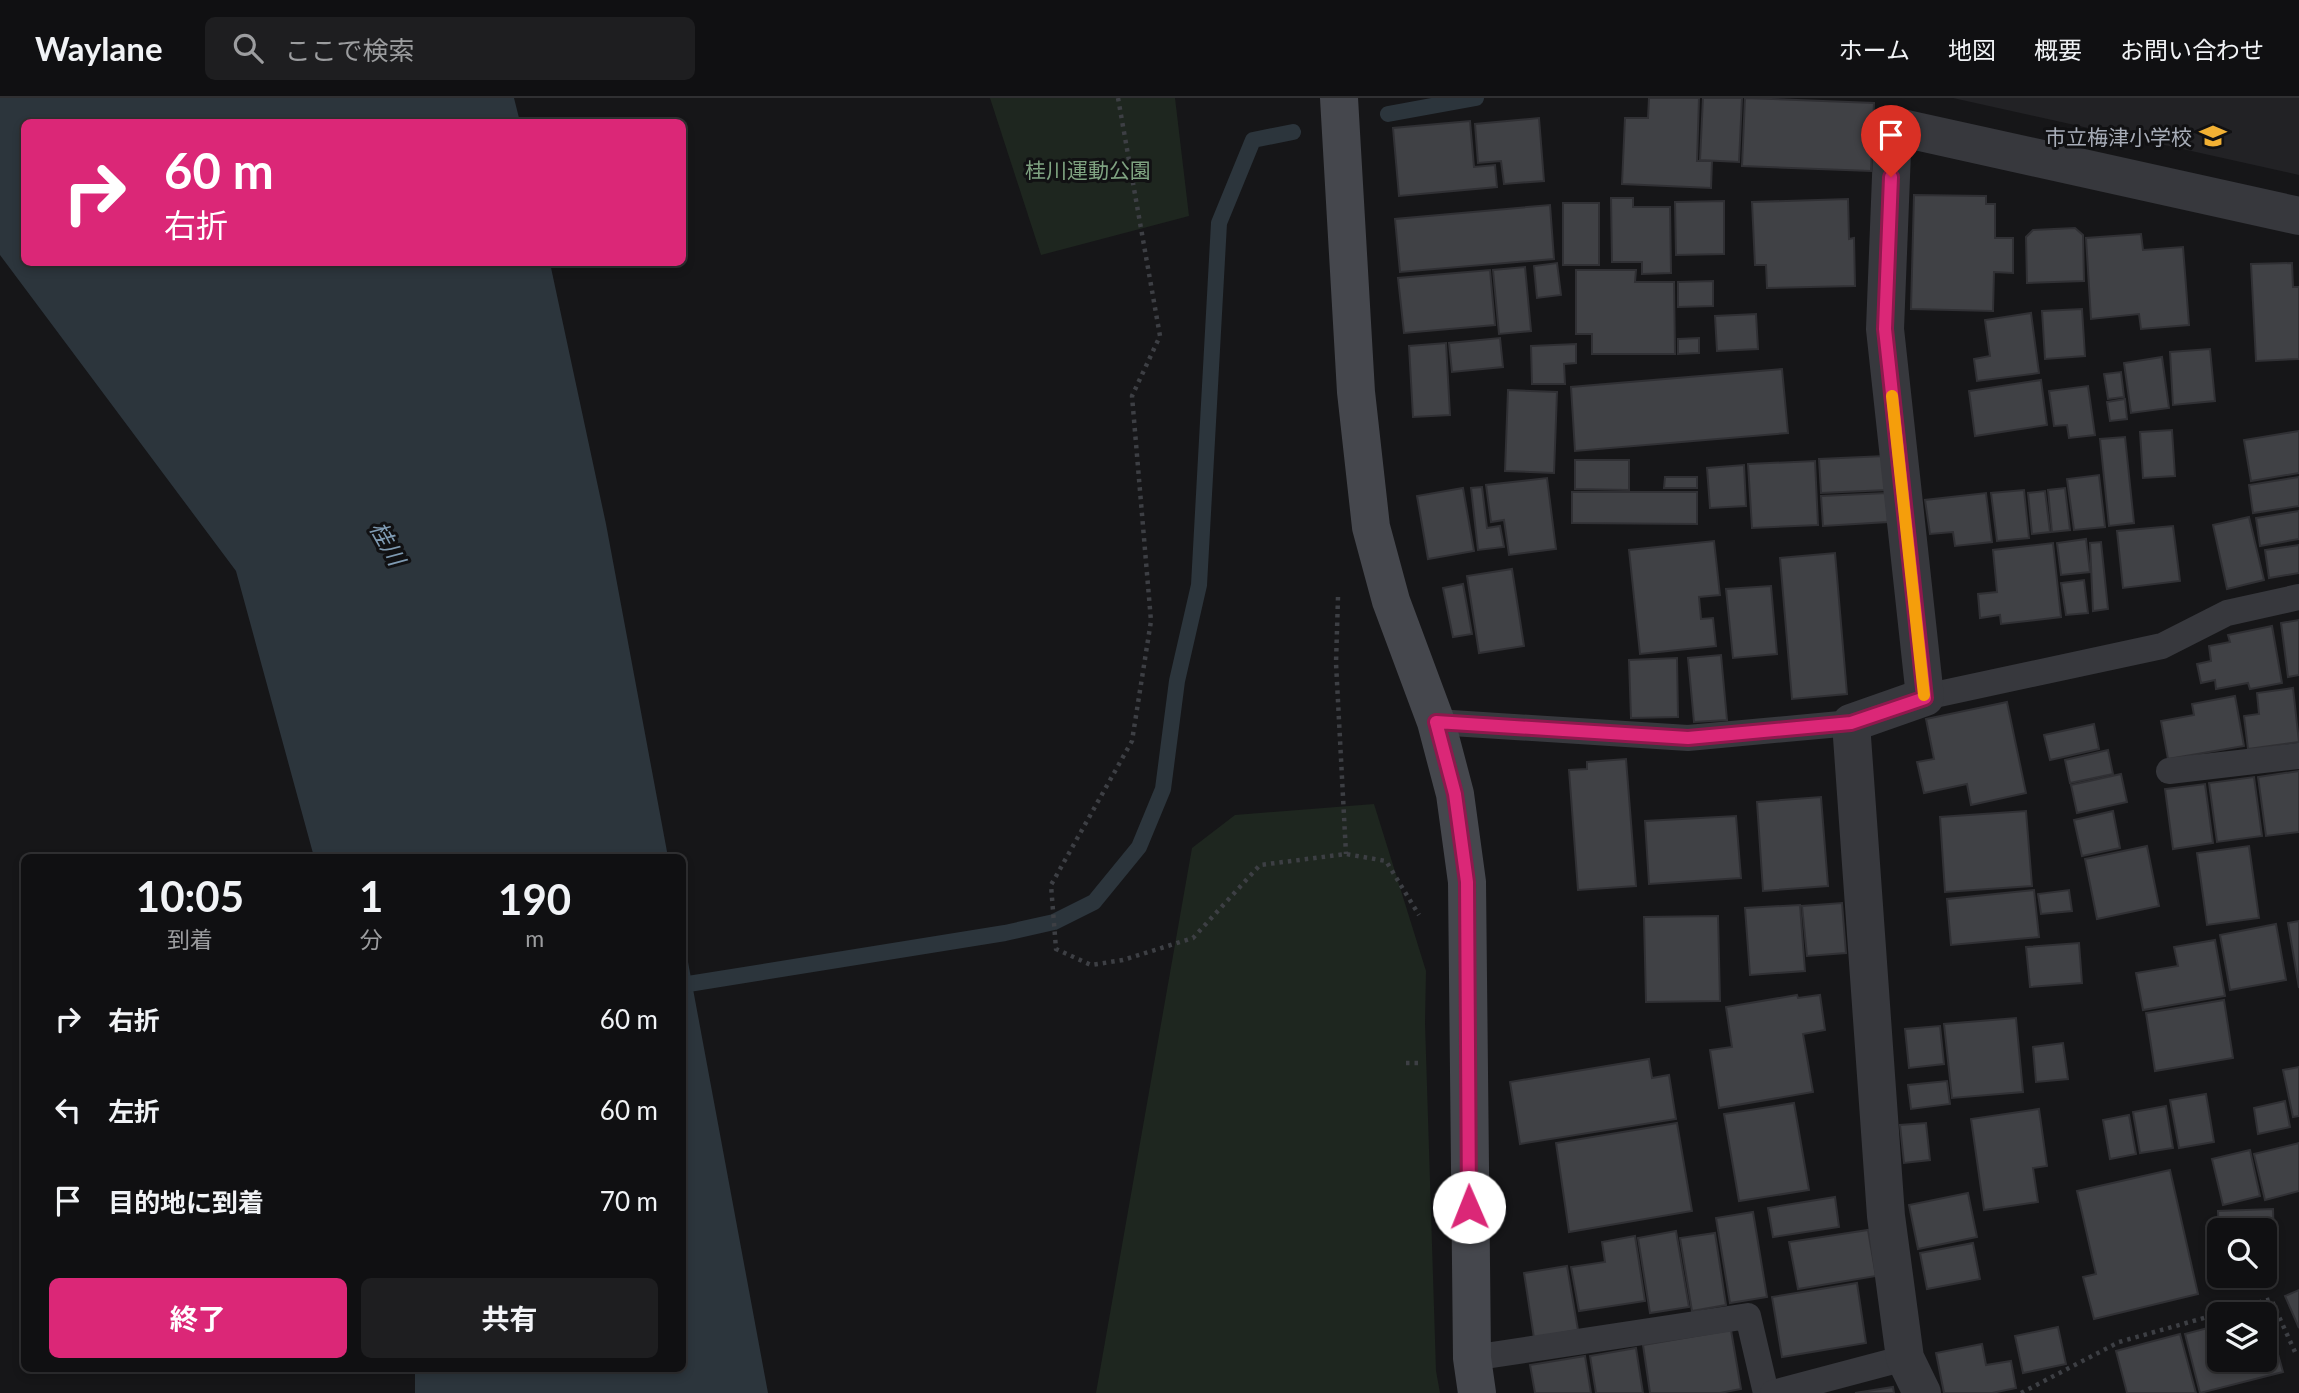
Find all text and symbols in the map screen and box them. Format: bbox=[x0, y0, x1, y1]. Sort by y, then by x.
search box bbox=[205, 17, 695, 80]
text: Waylane bbox=[35, 28, 163, 68]
icon: search bbox=[229, 29, 267, 67]
text: ここで検索 bbox=[285, 34, 415, 66]
text: ホーム bbox=[1839, 35, 1910, 64]
text: 地図 bbox=[1948, 35, 1996, 64]
text: 概要 bbox=[2034, 35, 2082, 64]
text: お問い合わせ bbox=[2120, 35, 2264, 64]
pin bbox=[1861, 105, 1921, 177]
icon: arrive bbox=[1872, 116, 1910, 154]
school or university icon: 市立梅津小学校 bbox=[2198, 121, 2228, 151]
place label: 市立梅津小学校 bbox=[2045, 124, 2192, 149]
text: 60 m bbox=[164, 141, 274, 199]
icon: right bbox=[49, 147, 140, 238]
park label: 桂川運動公園 bbox=[1025, 157, 1151, 182]
text: 右折 bbox=[164, 205, 228, 244]
water label: 桂川 bbox=[365, 516, 413, 573]
text: 10:05 bbox=[136, 871, 244, 921]
text: 1 bbox=[359, 871, 383, 921]
text: 190 bbox=[498, 874, 571, 924]
text: m bbox=[525, 924, 544, 952]
text: 到着 bbox=[167, 925, 213, 953]
text: 分 bbox=[360, 925, 383, 953]
icon: right bbox=[49, 1000, 87, 1038]
text: 60 m bbox=[600, 1003, 658, 1035]
text: 右折 bbox=[108, 1004, 160, 1036]
icon: left bbox=[49, 1091, 87, 1129]
text: 60 m bbox=[600, 1094, 658, 1126]
text: 左折 bbox=[108, 1095, 160, 1127]
position arrow bbox=[1432, 1170, 1506, 1244]
icon: arrive bbox=[49, 1182, 87, 1220]
text: 70 m bbox=[600, 1185, 658, 1217]
text: 目的地に到着 bbox=[108, 1186, 264, 1218]
map controls bbox=[2207, 1218, 2277, 1372]
button: search bbox=[2207, 1218, 2277, 1288]
button: 終了 bbox=[49, 1278, 347, 1358]
button: 共有 bbox=[361, 1278, 658, 1358]
button: layers bbox=[2207, 1302, 2277, 1372]

